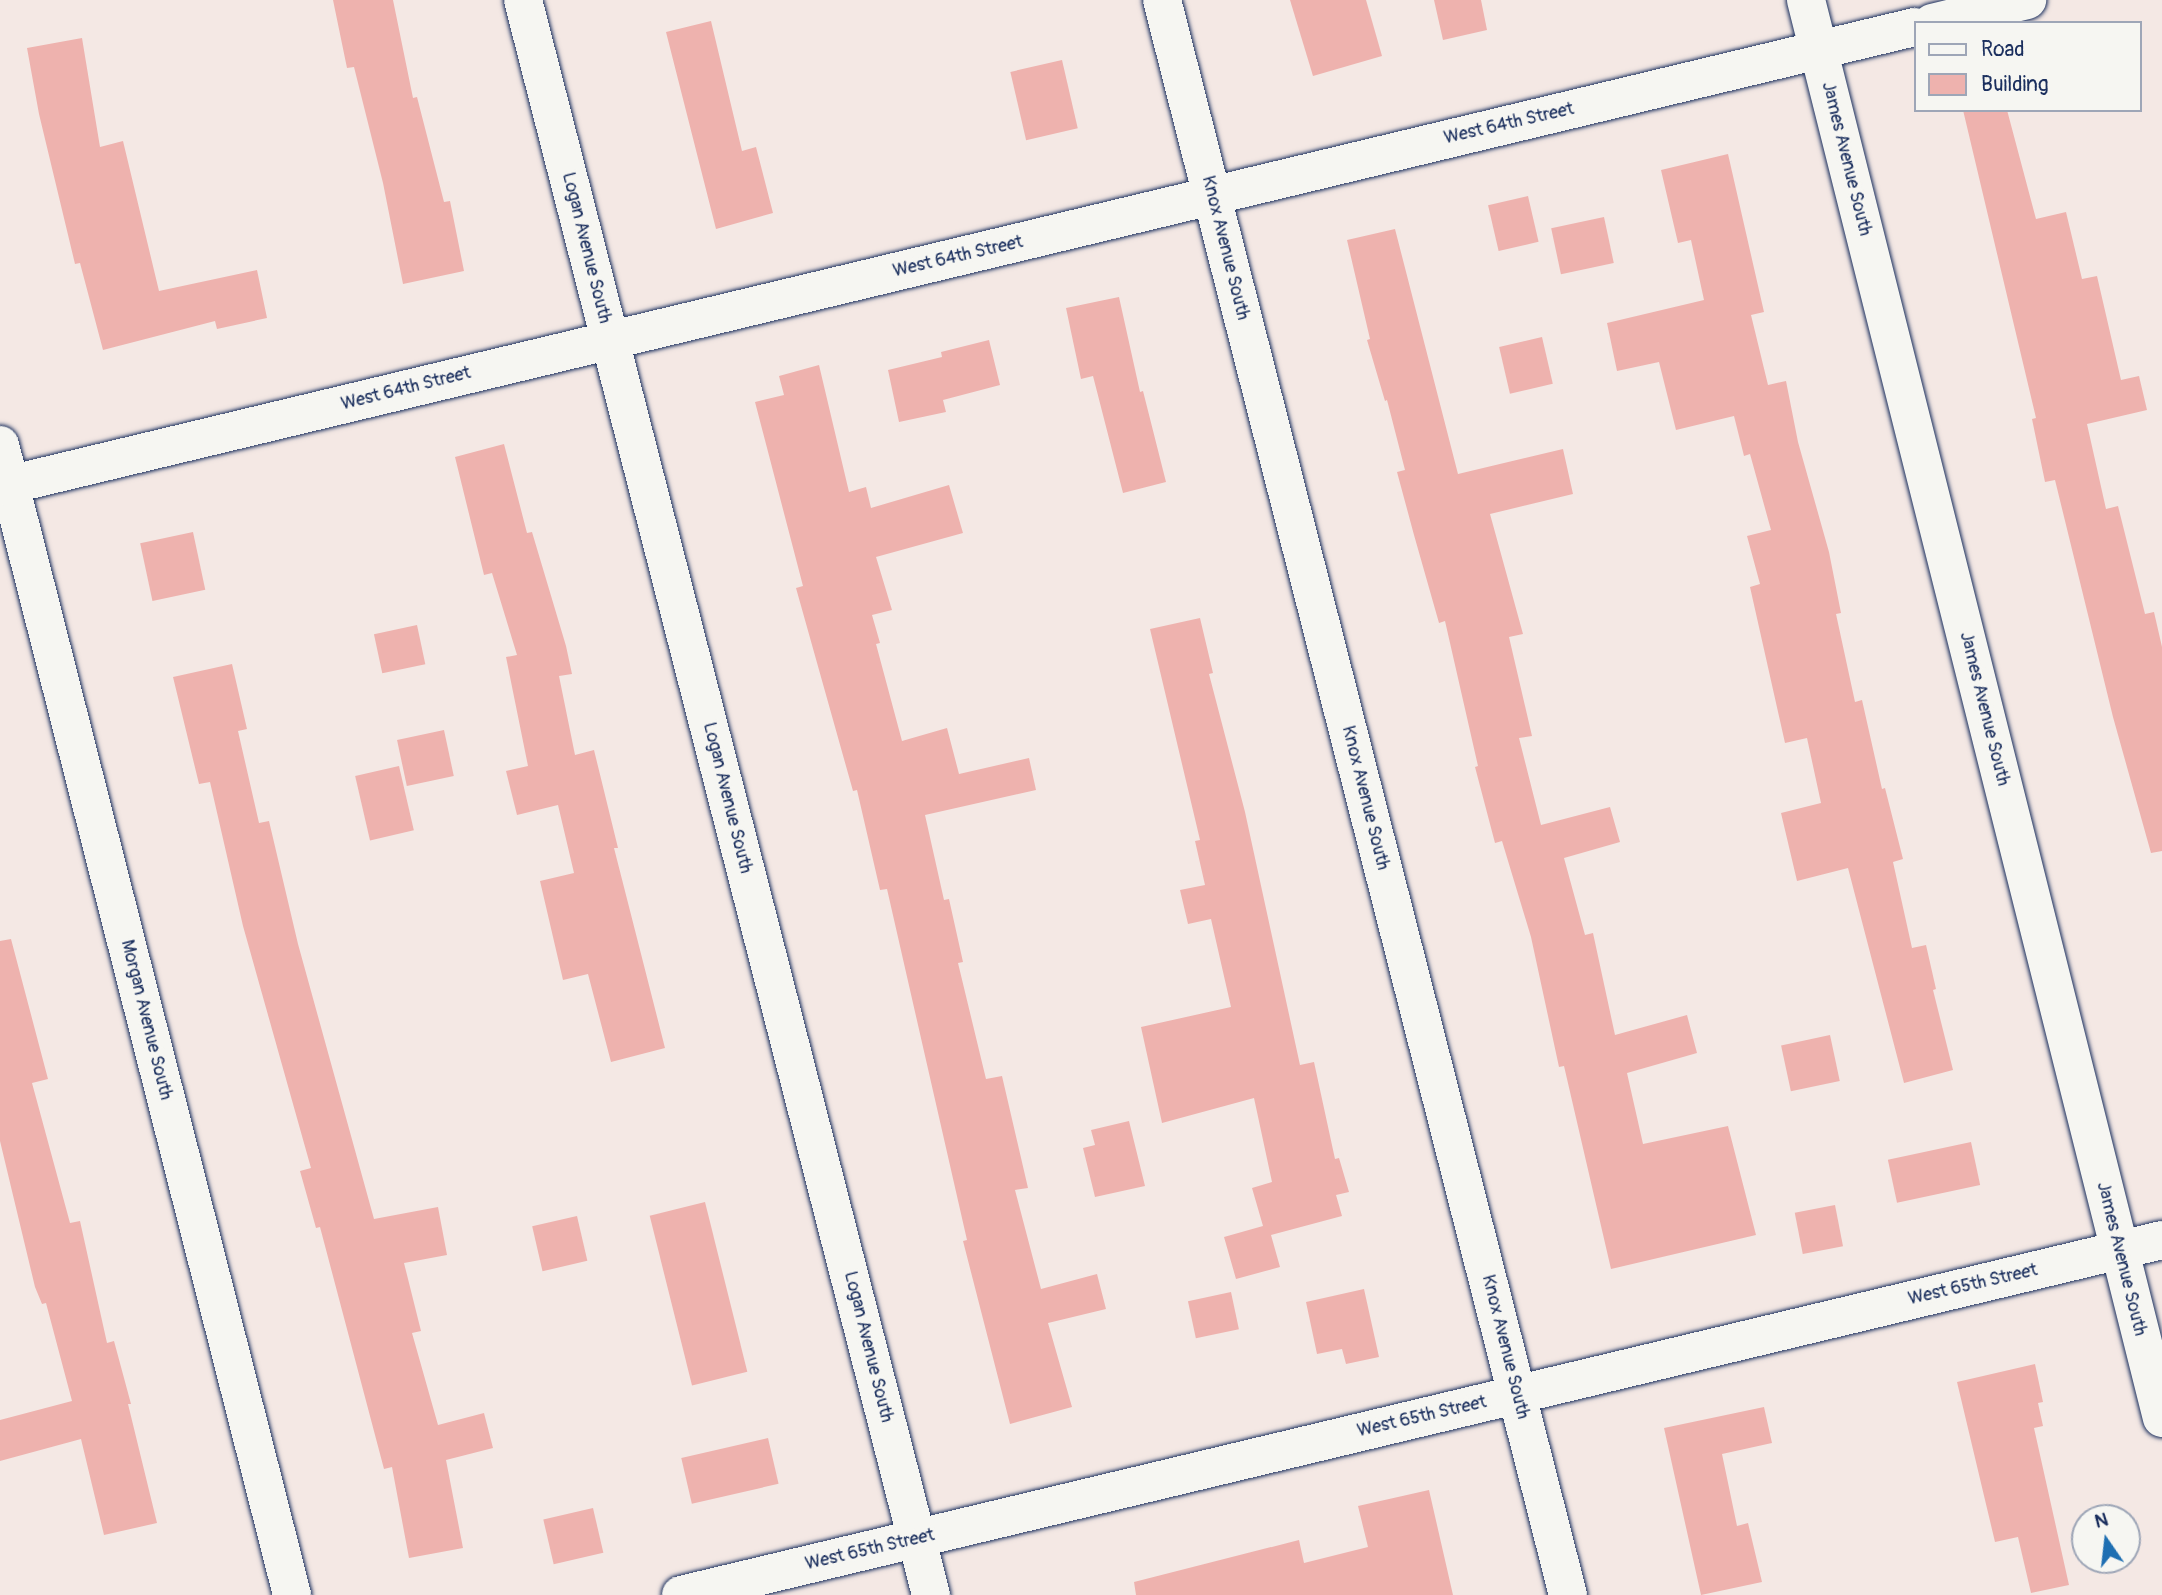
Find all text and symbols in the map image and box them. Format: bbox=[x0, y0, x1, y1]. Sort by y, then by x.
legend bbox=[1913, 21, 2141, 112]
text: Road bbox=[1981, 36, 2025, 63]
text: Building bbox=[1981, 71, 2048, 98]
street label: James Avenue South bbox=[1816, 80, 1876, 238]
street label: West 64th Street bbox=[1442, 99, 1576, 149]
street label: Logan Avenue South bbox=[557, 170, 615, 326]
street label: Knox Avenue South bbox=[1197, 174, 1253, 322]
street label: West 64th Street bbox=[891, 232, 1025, 282]
street label: West 64th Street bbox=[339, 362, 473, 416]
street label: James Avenue South bbox=[1954, 630, 2014, 788]
street label: Logan Avenue South bbox=[698, 720, 756, 876]
street label: Knox Avenue South bbox=[1337, 724, 1393, 872]
street label: Morgan Avenue South bbox=[116, 938, 176, 1102]
street label: James Avenue South bbox=[2091, 1180, 2151, 1338]
street label: West 65th Street bbox=[1906, 1260, 2040, 1310]
street label: Logan Avenue South bbox=[839, 1269, 897, 1425]
street label: Knox Avenue South bbox=[1477, 1273, 1533, 1421]
street label: West 65th Street bbox=[1355, 1392, 1489, 1442]
north arrow bbox=[2071, 1504, 2141, 1574]
text: N bbox=[2092, 1507, 2111, 1534]
street label: West 65th Street bbox=[803, 1525, 937, 1575]

